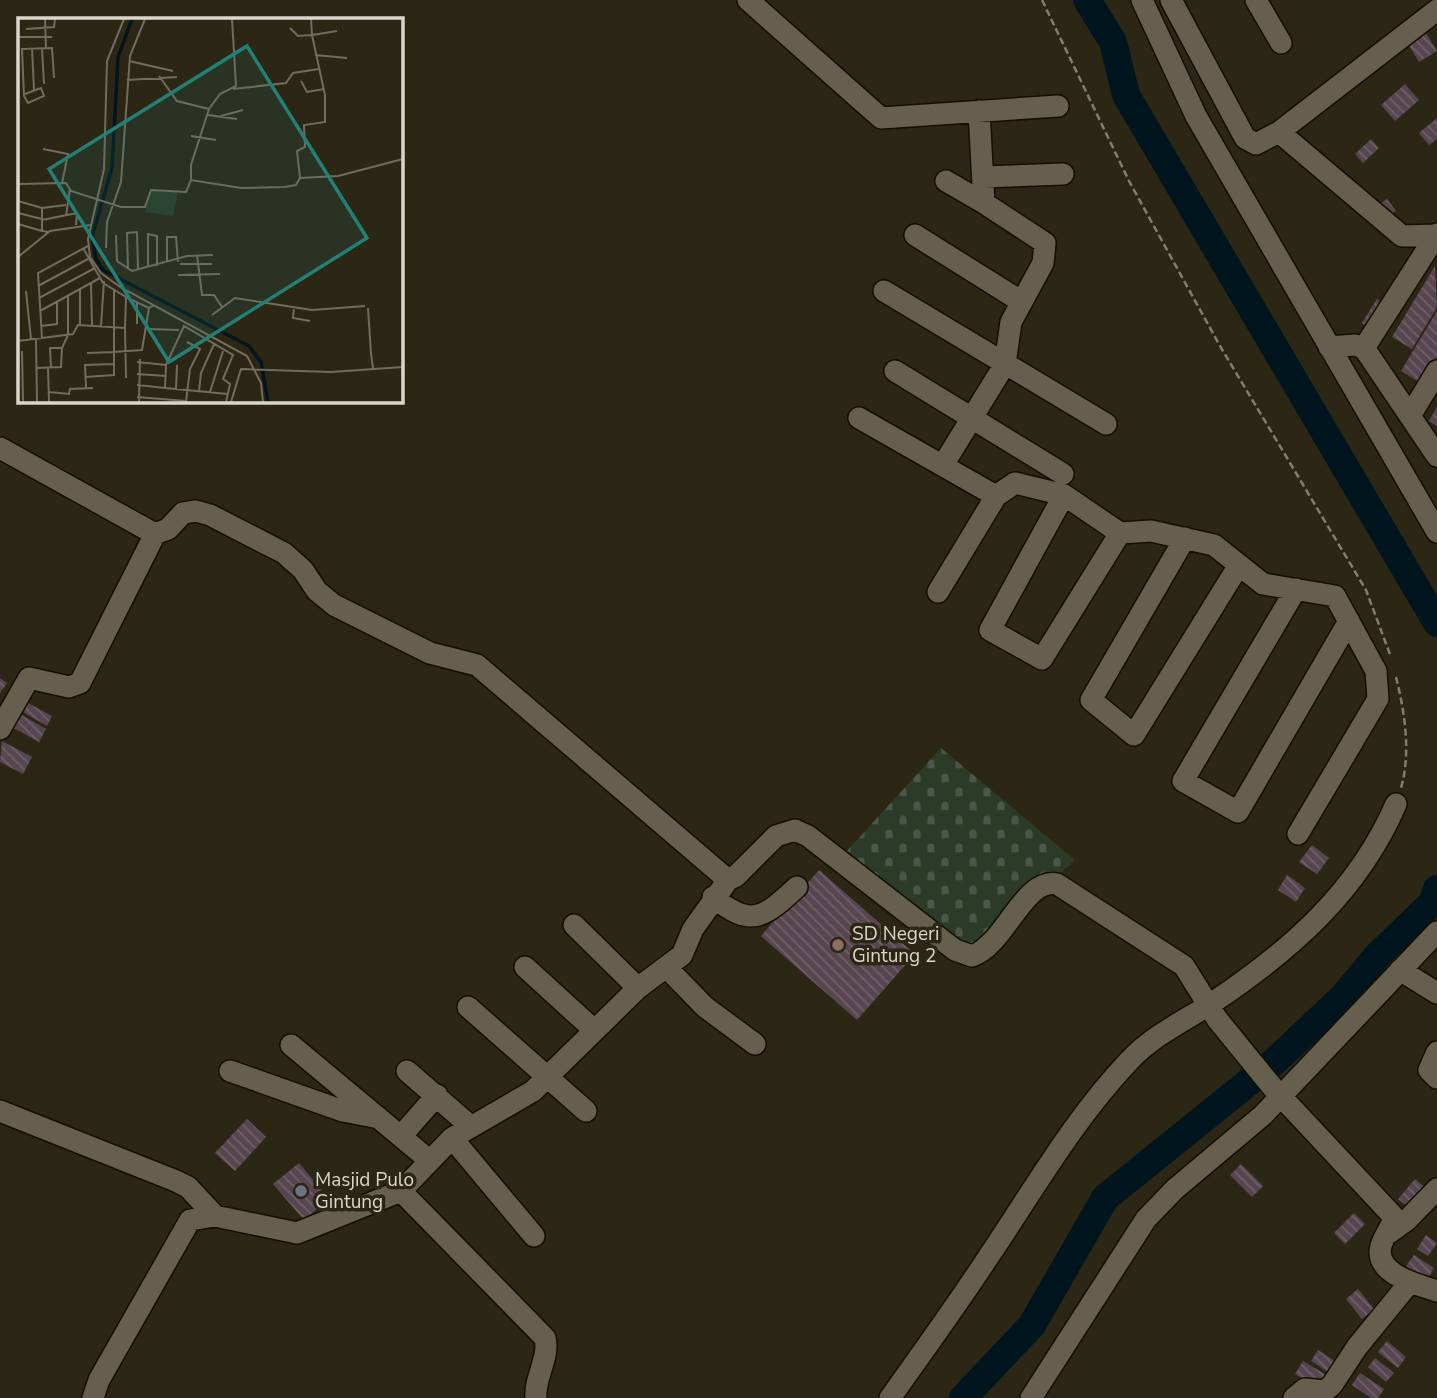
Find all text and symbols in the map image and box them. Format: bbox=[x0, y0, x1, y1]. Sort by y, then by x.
inset map bbox=[18, 18, 402, 402]
place label: SD Negeri Gintung 2 bbox=[852, 921, 939, 969]
marker: SD Negeri Gintung 2 bbox=[830, 937, 846, 953]
place label: Masjid Pulo Gintung bbox=[315, 1167, 414, 1215]
marker: Masjid Pulo Gintung bbox=[293, 1183, 309, 1199]

